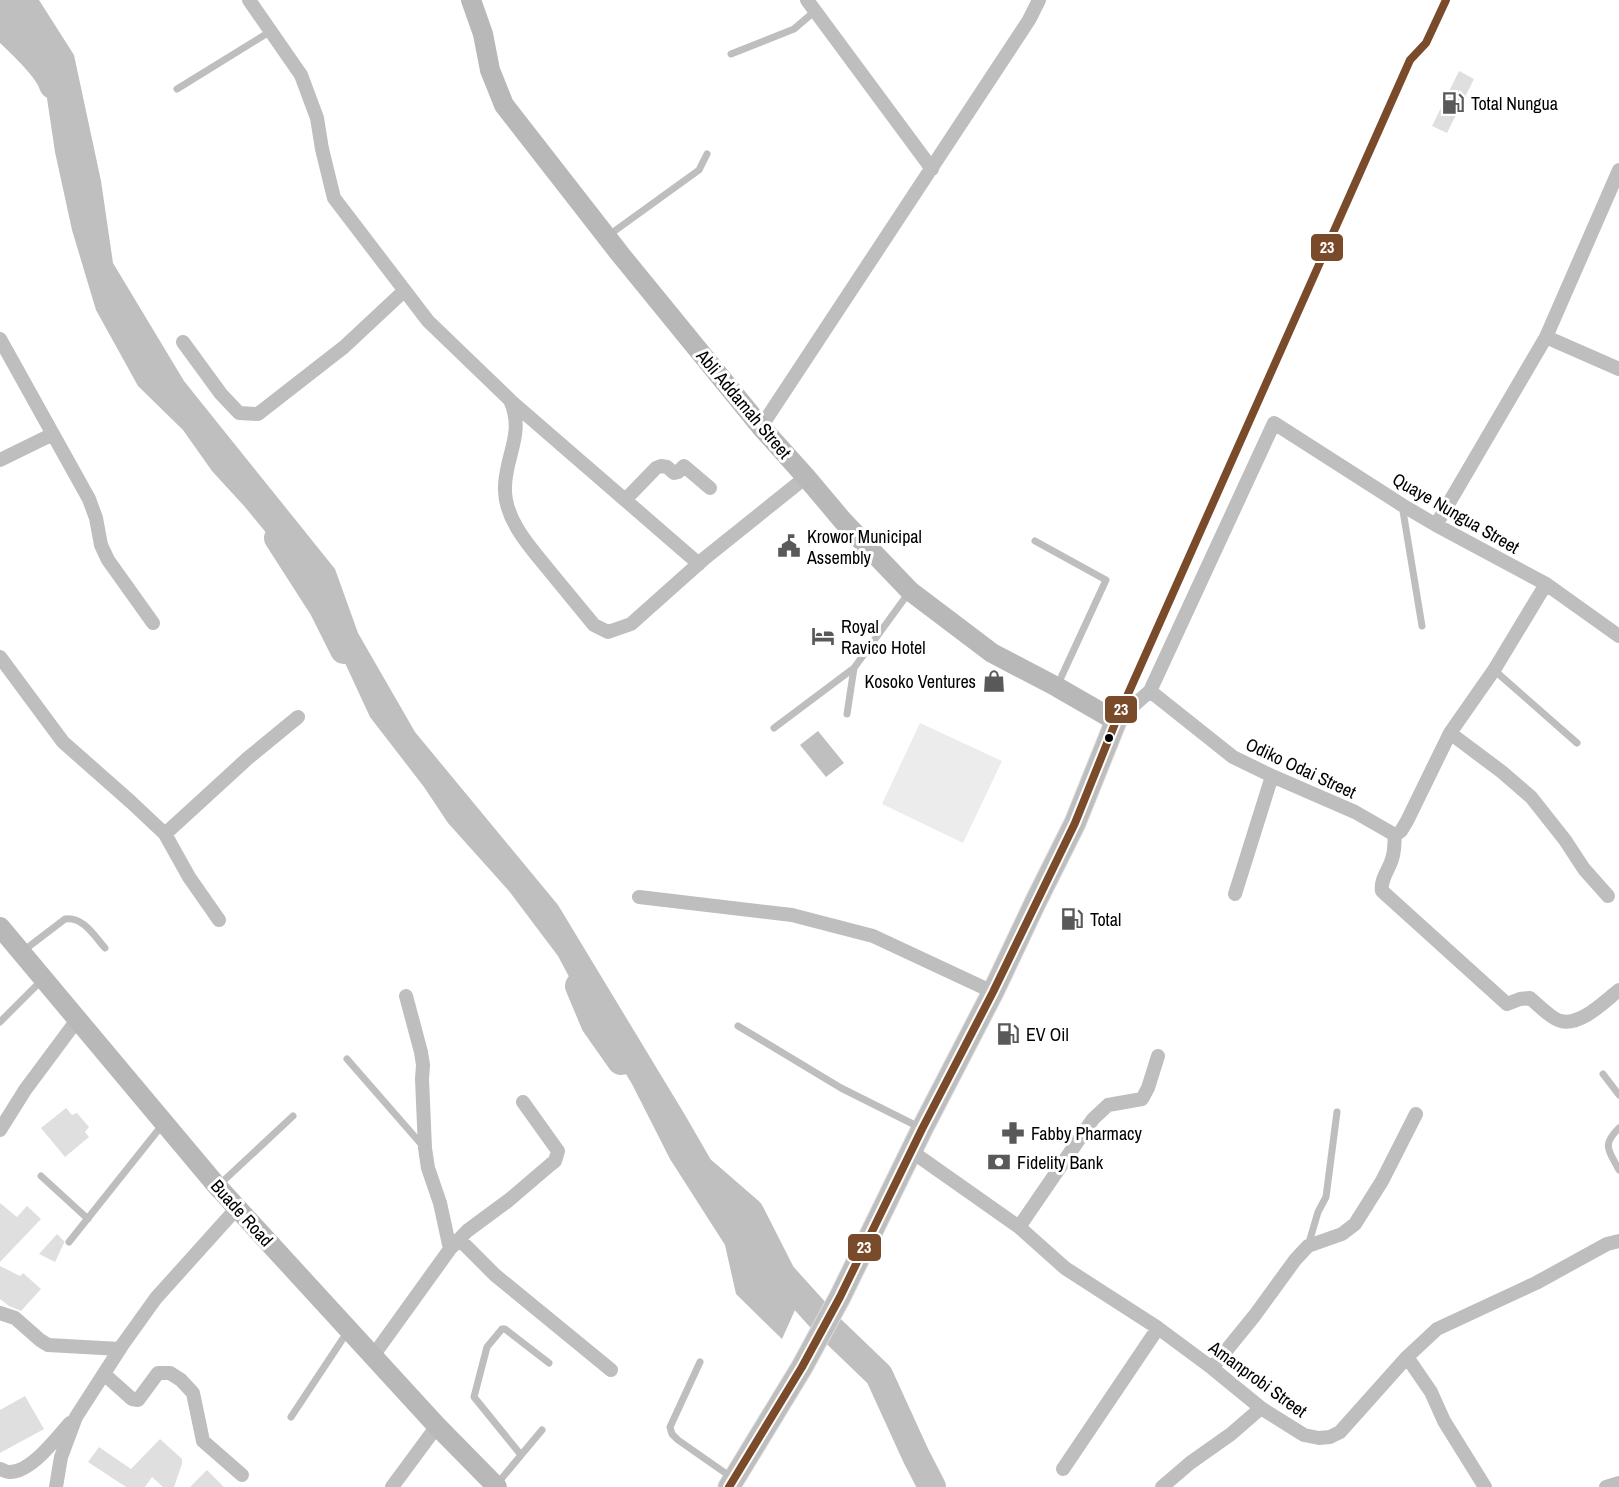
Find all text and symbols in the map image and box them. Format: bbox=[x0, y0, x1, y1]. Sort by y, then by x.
fuel station icon: Total Nungua bbox=[1440, 90, 1466, 116]
place label: Total Nungua bbox=[1471, 91, 1558, 116]
line badge: 23 bbox=[1310, 233, 1344, 262]
text: 23 bbox=[1320, 236, 1334, 258]
street label: Abli Addamah Street bbox=[690, 343, 797, 464]
street label: Quaye Nungua Street bbox=[1388, 466, 1524, 560]
place label: Krowor Municipal Assembly bbox=[806, 524, 922, 570]
public building icon: Krowor Municipal Assembly bbox=[776, 533, 802, 559]
place label: Royal Ravico Hotel bbox=[841, 614, 926, 660]
hotel icon: Royal Ravico Hotel bbox=[810, 623, 836, 649]
shop icon: Kosoko Ventures bbox=[981, 668, 1007, 694]
place label: Kosoko Ventures bbox=[864, 669, 976, 694]
line badge: 23 bbox=[1104, 695, 1138, 724]
text: 23 bbox=[1114, 698, 1128, 720]
unlabelled marker bbox=[1103, 732, 1115, 744]
street label: Odiko Odai Street bbox=[1242, 732, 1360, 804]
fuel station icon: Total bbox=[1059, 906, 1085, 932]
place label: Total bbox=[1090, 907, 1121, 932]
fuel station icon: EV Oil bbox=[995, 1021, 1021, 1047]
place label: EV Oil bbox=[1026, 1022, 1069, 1047]
pharmacy icon: Fabby Pharmacy bbox=[1000, 1120, 1026, 1146]
place label: Fabby Pharmacy bbox=[1031, 1121, 1142, 1146]
bank icon: Fidelity Bank bbox=[986, 1149, 1012, 1175]
place label: Fidelity Bank bbox=[1017, 1150, 1104, 1175]
street label: Buade Road bbox=[205, 1174, 279, 1252]
line badge: 23 bbox=[847, 1233, 882, 1262]
text: 23 bbox=[857, 1236, 871, 1258]
street label: Amanprobi Street bbox=[1203, 1334, 1312, 1423]

